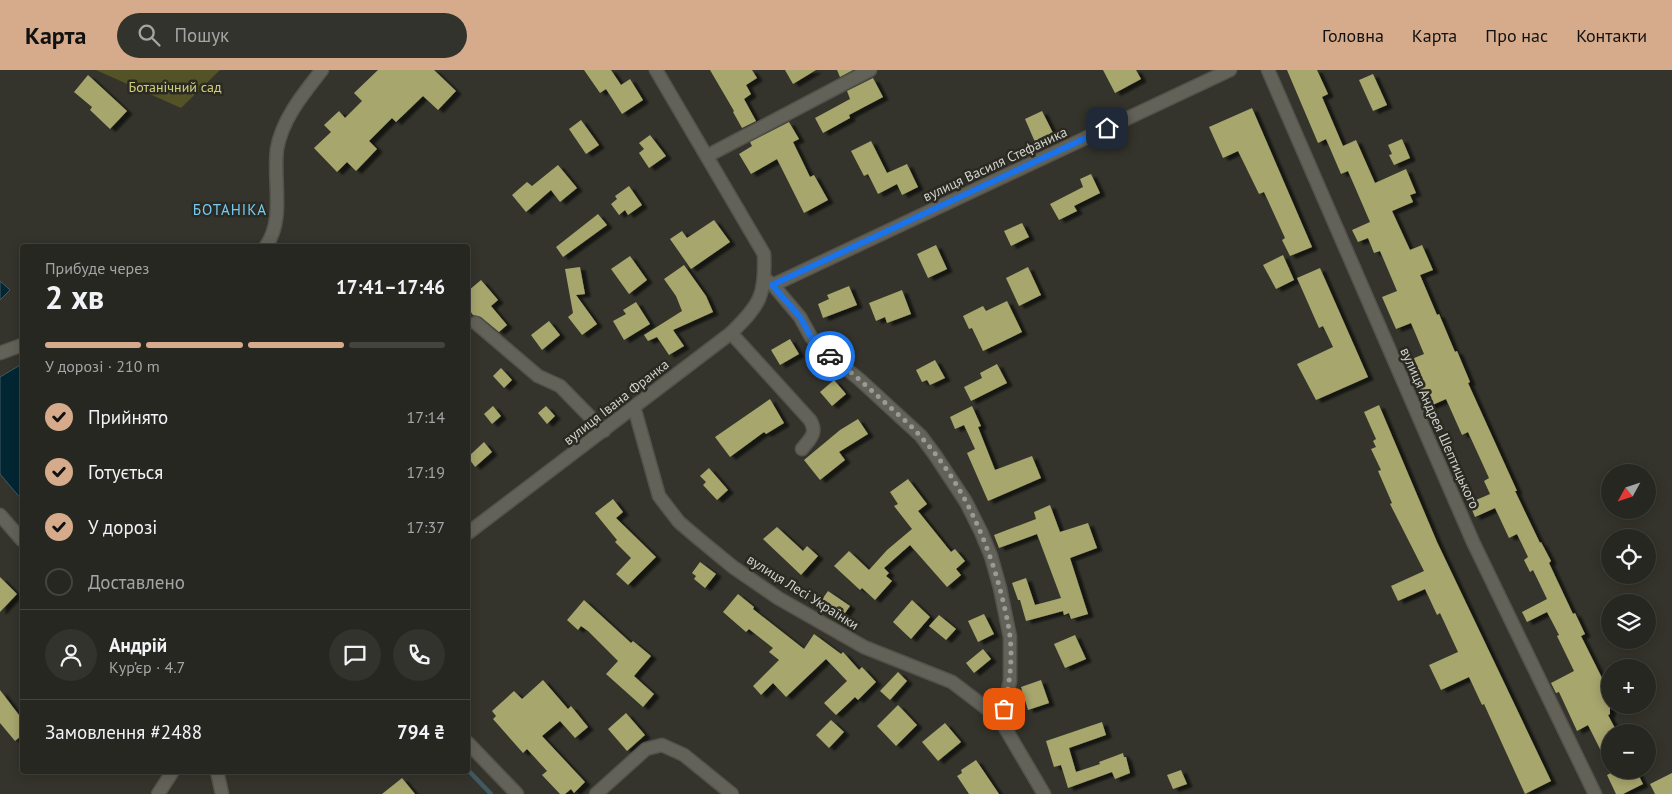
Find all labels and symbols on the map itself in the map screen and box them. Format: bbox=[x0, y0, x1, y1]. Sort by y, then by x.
park label: Ботанічний сад bbox=[128, 78, 222, 96]
pin bbox=[1086, 107, 1128, 149]
street label: вулиця Василя Стефаника bbox=[920, 123, 1070, 205]
district label: БОТАНІКА bbox=[193, 200, 267, 219]
courier bbox=[805, 331, 855, 381]
street label: вулиця Андрея Шептицького bbox=[1396, 345, 1484, 511]
street label: вулиця Івана Франка bbox=[560, 355, 672, 449]
north arrow bbox=[1601, 464, 1656, 519]
street label: вулиця Лесі Українки bbox=[744, 550, 862, 634]
pin bbox=[983, 688, 1025, 730]

